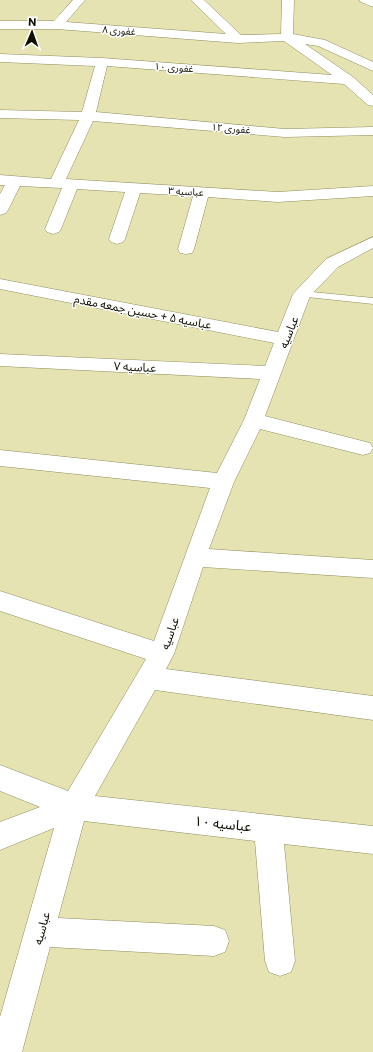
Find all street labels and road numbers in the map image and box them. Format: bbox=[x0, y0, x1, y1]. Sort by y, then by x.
street label: غفوری ۸ bbox=[102, 23, 136, 38]
street label: غفوری ۱۰ bbox=[154, 60, 194, 75]
street label: غفوری ۱۲ bbox=[211, 120, 251, 137]
street label: عباسیه ۳ bbox=[168, 184, 204, 198]
street label: عباسیه ۵ + حسین جمعه مقدم bbox=[72, 291, 213, 334]
street label: عباسیه bbox=[275, 314, 302, 350]
street label: عباسیه ۷ bbox=[113, 358, 157, 375]
street label: عباسیه bbox=[157, 615, 182, 651]
street label: عباسیه ۱۰ bbox=[193, 812, 253, 835]
street label: عباسیه bbox=[30, 910, 53, 946]

